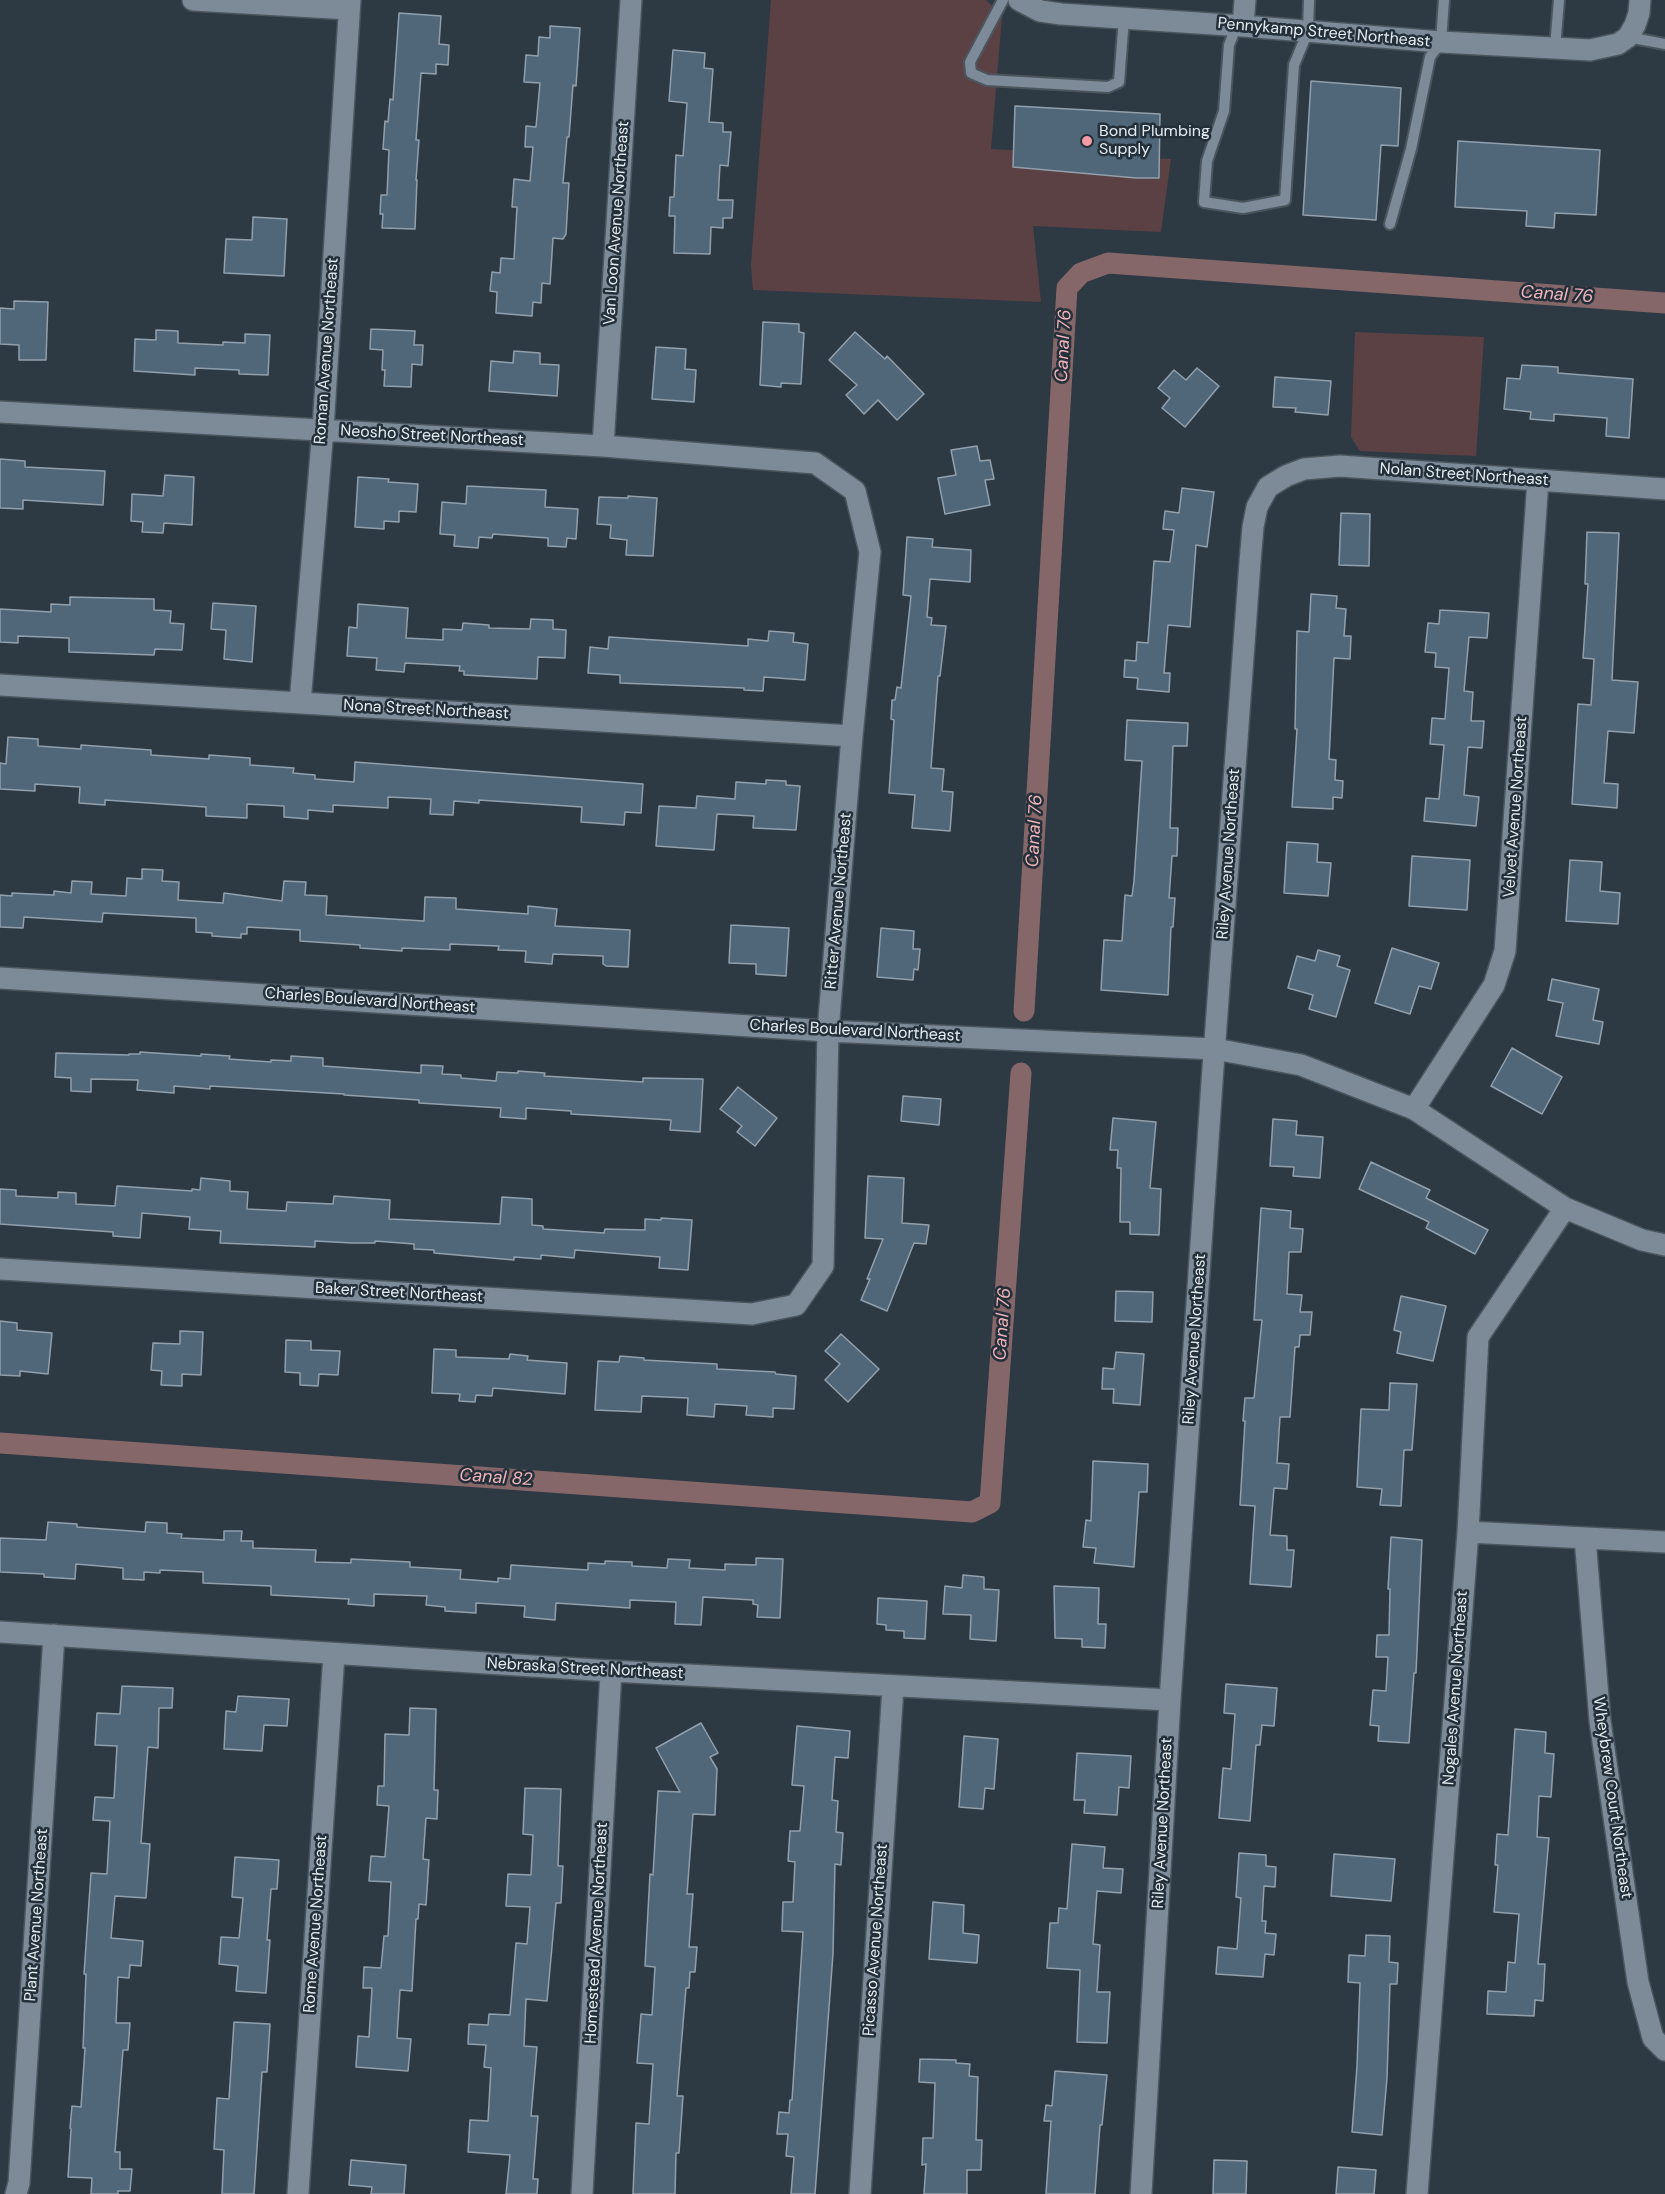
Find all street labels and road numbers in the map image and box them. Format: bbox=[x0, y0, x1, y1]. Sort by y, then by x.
street label: Pennykamp Street Northeast bbox=[1217, 14, 1431, 52]
street label: Van Loon Avenue Northeast bbox=[600, 120, 634, 326]
street label: Roman Avenue Northeast bbox=[311, 257, 343, 445]
street label: Neosho Street Northeast bbox=[340, 422, 524, 450]
street label: Nolan Street Northeast bbox=[1379, 460, 1549, 490]
street label: Nona Street Northeast bbox=[343, 696, 509, 724]
street label: Velvet Avenue Northeast bbox=[1500, 716, 1532, 898]
street label: Riley Avenue Northeast bbox=[1213, 768, 1245, 940]
street label: Ritter Avenue Northeast bbox=[822, 812, 856, 990]
street label: Charles Boulevard Northeast bbox=[264, 984, 476, 1018]
street label: Charles Boulevard Northeast bbox=[749, 1016, 961, 1046]
street label: Riley Avenue Northeast bbox=[1179, 1253, 1211, 1425]
street label: Baker Street Northeast bbox=[314, 1279, 484, 1307]
street label: Nogales Avenue Northeast bbox=[1440, 1590, 1472, 1786]
street label: Nebraska Street Northeast bbox=[486, 1654, 684, 1684]
street label: Wheybrew Court Northeast bbox=[1588, 1696, 1636, 1900]
street label: Riley Avenue Northeast bbox=[1149, 1737, 1177, 1909]
street label: Homestead Avenue Northeast bbox=[582, 1822, 612, 2044]
street label: Plant Avenue Northeast bbox=[21, 1828, 53, 2002]
street label: Rome Avenue Northeast bbox=[300, 1834, 332, 2014]
street label: Picasso Avenue Northeast bbox=[860, 1843, 892, 2037]

